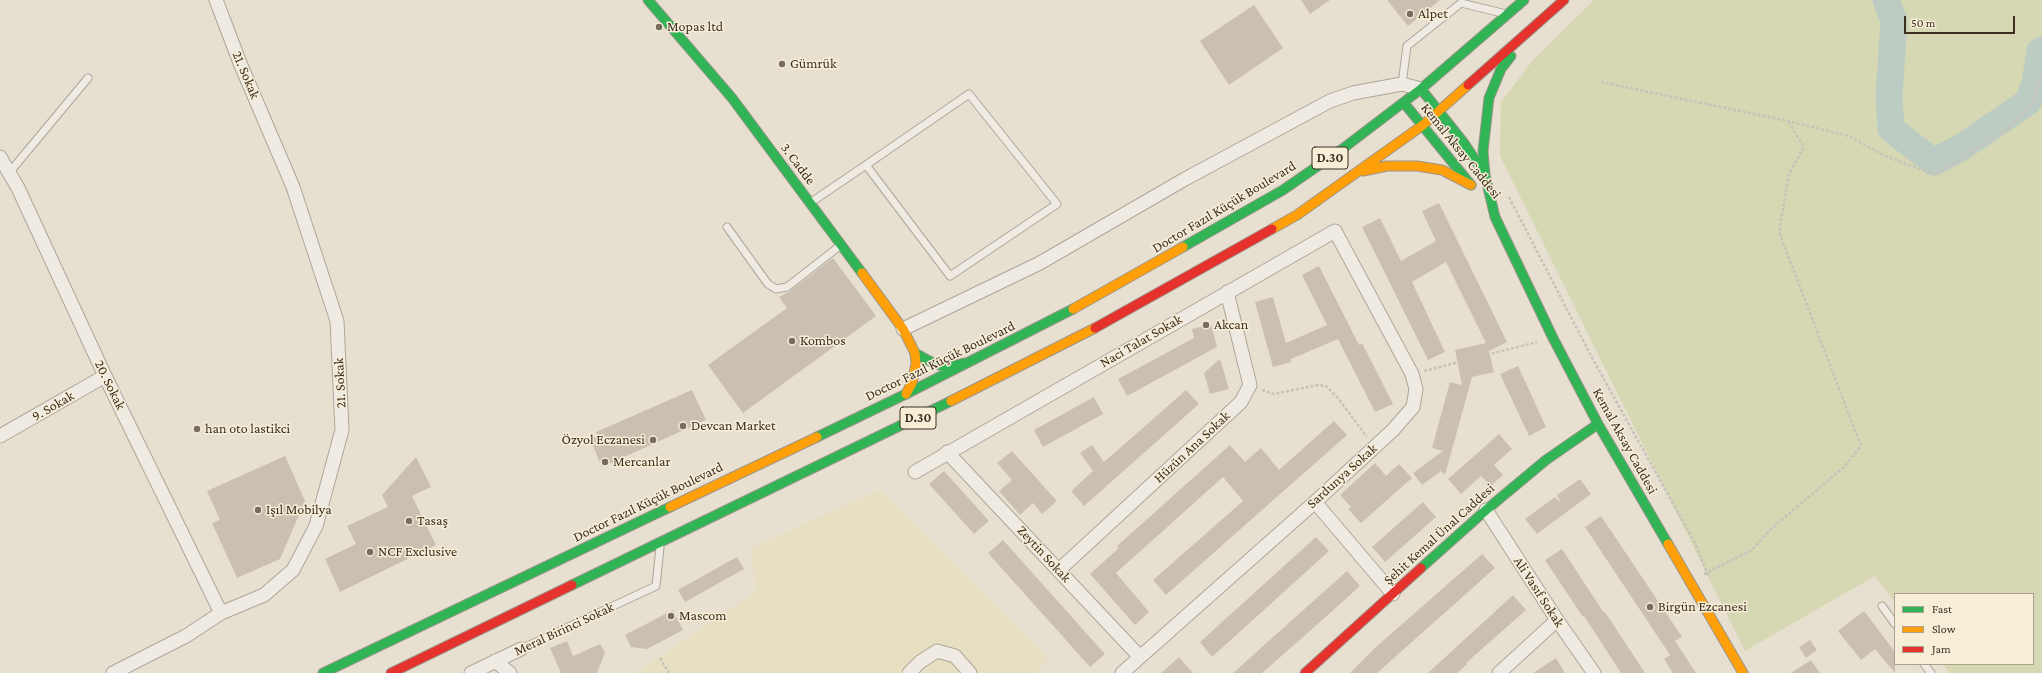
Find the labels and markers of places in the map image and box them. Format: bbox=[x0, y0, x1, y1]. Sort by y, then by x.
place label: Alpet bbox=[1418, 6, 1448, 22]
marker: Alpet bbox=[1405, 9, 1415, 19]
place label: Mopas ltd bbox=[667, 19, 723, 35]
marker: Mopas ltd bbox=[654, 22, 664, 32]
place label: Gümrük bbox=[790, 56, 837, 72]
marker: Gümrük bbox=[777, 59, 787, 69]
place label: Akcan bbox=[1214, 317, 1248, 333]
marker: Akcan bbox=[1201, 320, 1211, 330]
place label: Kombos bbox=[800, 333, 846, 349]
marker: Kombos bbox=[787, 336, 797, 346]
place label: Devcan Market bbox=[691, 418, 776, 434]
place label: han oto lastikci bbox=[205, 421, 290, 437]
marker: Devcan Market bbox=[678, 421, 688, 431]
marker: han oto lastikci bbox=[192, 424, 202, 434]
place label: Özyol Eczanesi bbox=[562, 432, 645, 448]
marker: Özyol Eczanesi bbox=[648, 435, 658, 445]
place label: Mercanlar bbox=[613, 454, 670, 470]
marker: Mercanlar bbox=[600, 457, 610, 467]
place label: Işıl Mobilya bbox=[266, 502, 332, 518]
marker: Işıl Mobilya bbox=[253, 505, 263, 515]
place label: Tasaş bbox=[417, 513, 448, 529]
marker: Tasaş bbox=[404, 516, 414, 526]
place label: NCF Exclusive bbox=[378, 544, 457, 560]
marker: NCF Exclusive bbox=[365, 547, 375, 557]
place label: Birgün Ezcanesi bbox=[1658, 599, 1747, 615]
marker: Birgün Ezcanesi bbox=[1645, 602, 1655, 612]
place label: Mascom bbox=[679, 608, 727, 624]
marker: Mascom bbox=[666, 611, 676, 621]

